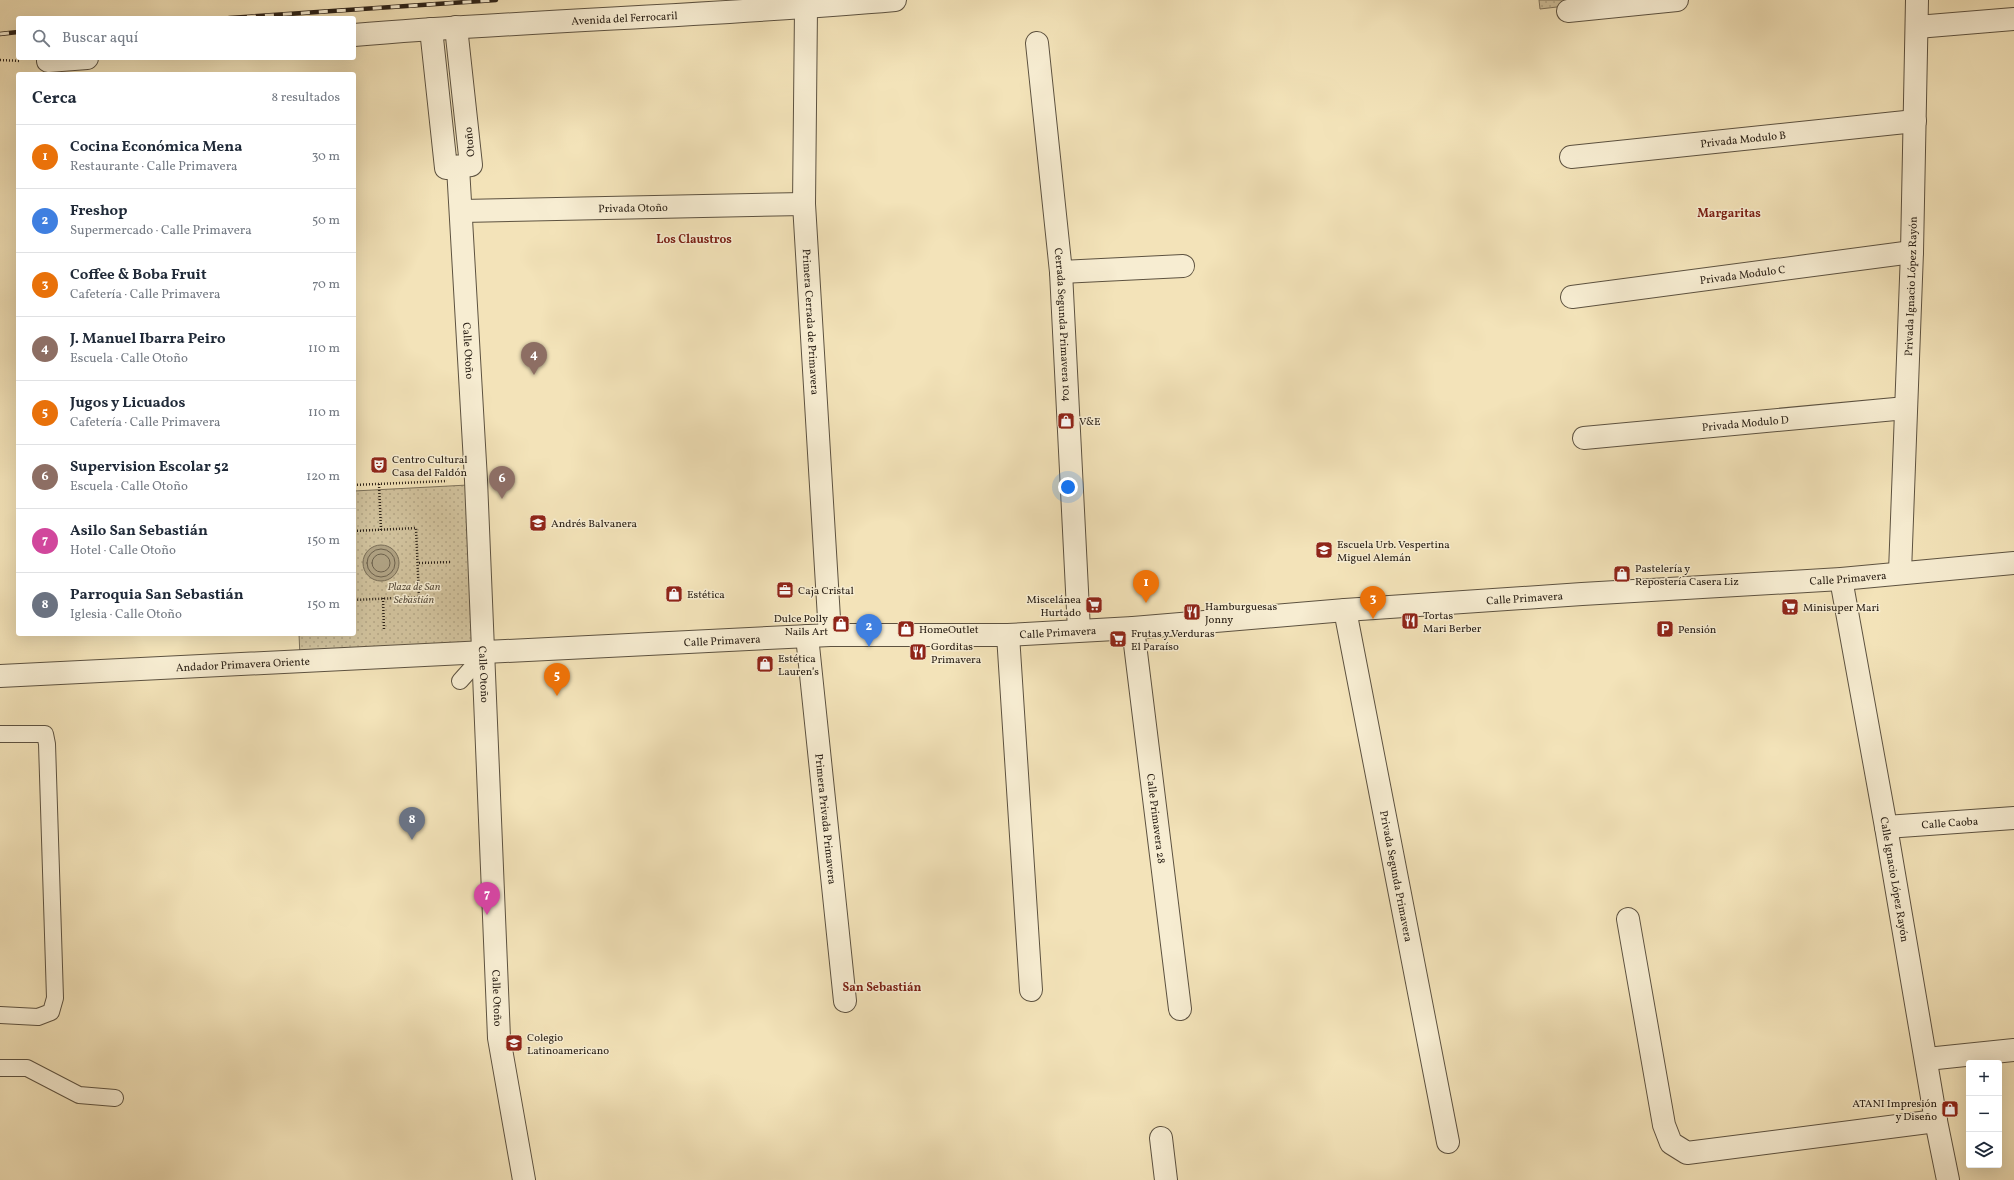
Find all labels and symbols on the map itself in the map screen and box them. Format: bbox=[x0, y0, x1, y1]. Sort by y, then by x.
street label: Avenida del Ferrocaril bbox=[571, 9, 678, 30]
street label: Otoño bbox=[461, 126, 480, 158]
street label: Privada Modulo B bbox=[1700, 129, 1787, 152]
street label: Privada Otoño bbox=[598, 201, 668, 217]
district label: Margaritas bbox=[1697, 206, 1761, 222]
street label: Privada Ignacio López Rayón bbox=[1902, 216, 1922, 356]
district label: Los Claustros bbox=[656, 232, 732, 248]
street label: Cerrada Segunda Primavera 104 bbox=[1050, 247, 1074, 403]
street label: Primera Cerrada de Primavera bbox=[798, 248, 822, 396]
street label: Privada Modulo C bbox=[1699, 263, 1787, 289]
street label: Calle Otoño bbox=[458, 322, 476, 380]
pin: 4 bbox=[521, 342, 547, 375]
shop icon: V&E bbox=[1056, 411, 1076, 431]
street label: Privada Modulo D bbox=[1701, 413, 1790, 436]
place label: V&E bbox=[1079, 415, 1101, 430]
place label: Centro Cultural Casa del Faldón bbox=[392, 453, 468, 481]
theatre icon: Centro Cultural Casa del Faldón bbox=[369, 455, 389, 475]
pin: 6 bbox=[489, 466, 515, 499]
your location bbox=[1058, 477, 1078, 497]
school or university icon: Andrés Balvanera bbox=[528, 513, 548, 533]
place label: Andrés Balvanera bbox=[551, 517, 638, 532]
place label: Escuela Urb. Vespertina Miguel Alemán bbox=[1337, 538, 1450, 566]
school or university icon: Escuela Urb. Vespertina Miguel Alemán bbox=[1314, 540, 1334, 560]
place label: Pastelería y Repostería Casera Liz bbox=[1635, 562, 1739, 590]
shop icon: Pastelería y Repostería Casera Liz bbox=[1612, 564, 1632, 584]
street label: Calle Primavera bbox=[1809, 569, 1888, 590]
pin: 1 bbox=[1133, 570, 1159, 603]
park label: Plaza de San Sebastián bbox=[388, 580, 441, 608]
office icon: Caja Cristal bbox=[775, 580, 795, 600]
shop icon: Estética bbox=[664, 584, 684, 604]
place label: Caja Cristal bbox=[798, 584, 854, 599]
pin: 3 bbox=[1360, 586, 1386, 619]
place label: Estética bbox=[687, 588, 725, 603]
street label: Calle Primavera bbox=[1486, 589, 1564, 609]
place label: Miscelánea Hurtado bbox=[1027, 593, 1082, 621]
supermarket icon: Miscelánea Hurtado bbox=[1084, 595, 1104, 615]
supermarket icon: Minisuper Mari bbox=[1780, 597, 1800, 617]
place label: Hamburguesas Jonny bbox=[1205, 600, 1278, 628]
place label: Minisuper Mari bbox=[1803, 601, 1879, 616]
restaurant icon: Hamburguesas Jonny bbox=[1182, 602, 1202, 622]
place label: Tortas Mari Berber bbox=[1423, 609, 1482, 637]
restaurant icon: Tortas Mari Berber bbox=[1400, 611, 1420, 631]
place label: Dulce Polly Nails Art bbox=[774, 612, 828, 640]
shop icon: Dulce Polly Nails Art bbox=[831, 614, 851, 634]
pin: 2 bbox=[856, 614, 882, 647]
shop icon: HomeOutlet bbox=[896, 619, 916, 639]
parking icon: Pensión bbox=[1655, 619, 1675, 639]
place label: HomeOutlet bbox=[919, 623, 979, 638]
place label: Pensión bbox=[1678, 623, 1717, 638]
street label: Calle Primavera bbox=[1019, 624, 1097, 643]
place label: Frutas y Verduras El Paraíso bbox=[1131, 627, 1215, 655]
supermarket icon: Frutas y Verduras El Paraíso bbox=[1108, 629, 1128, 649]
street label: Calle Primavera bbox=[683, 632, 762, 651]
place label: Gorditas Primavera bbox=[931, 640, 982, 668]
restaurant icon: Gorditas Primavera bbox=[908, 642, 928, 662]
street label: Calle Otoño bbox=[474, 646, 491, 703]
place label: Estética Lauren’s bbox=[778, 652, 819, 680]
shop icon: Estética Lauren’s bbox=[755, 654, 775, 674]
street label: Andador Primavera Oriente bbox=[175, 655, 310, 676]
pin: 5 bbox=[544, 663, 570, 696]
street label: Primera Privada Primavera bbox=[810, 753, 839, 886]
street label: Calle Primavera 28 bbox=[1142, 773, 1168, 865]
pin: 8 bbox=[399, 807, 425, 840]
street label: Privada Segunda Primavera bbox=[1375, 809, 1415, 944]
street label: Calle Caoba bbox=[1921, 815, 1979, 833]
street label: Calle Ignacio López Rayón bbox=[1875, 816, 1911, 944]
pin: 7 bbox=[474, 882, 500, 915]
street label: Calle Otoño bbox=[487, 969, 505, 1027]
district label: San Sebastián bbox=[843, 980, 921, 996]
place label: Colegio Latinoamericano bbox=[527, 1031, 609, 1059]
school or university icon: Colegio Latinoamericano bbox=[504, 1033, 524, 1053]
place label: ATANI Impresión y Diseño bbox=[1852, 1097, 1937, 1125]
shop icon: ATANI Impresión y Diseño bbox=[1940, 1099, 1960, 1119]

